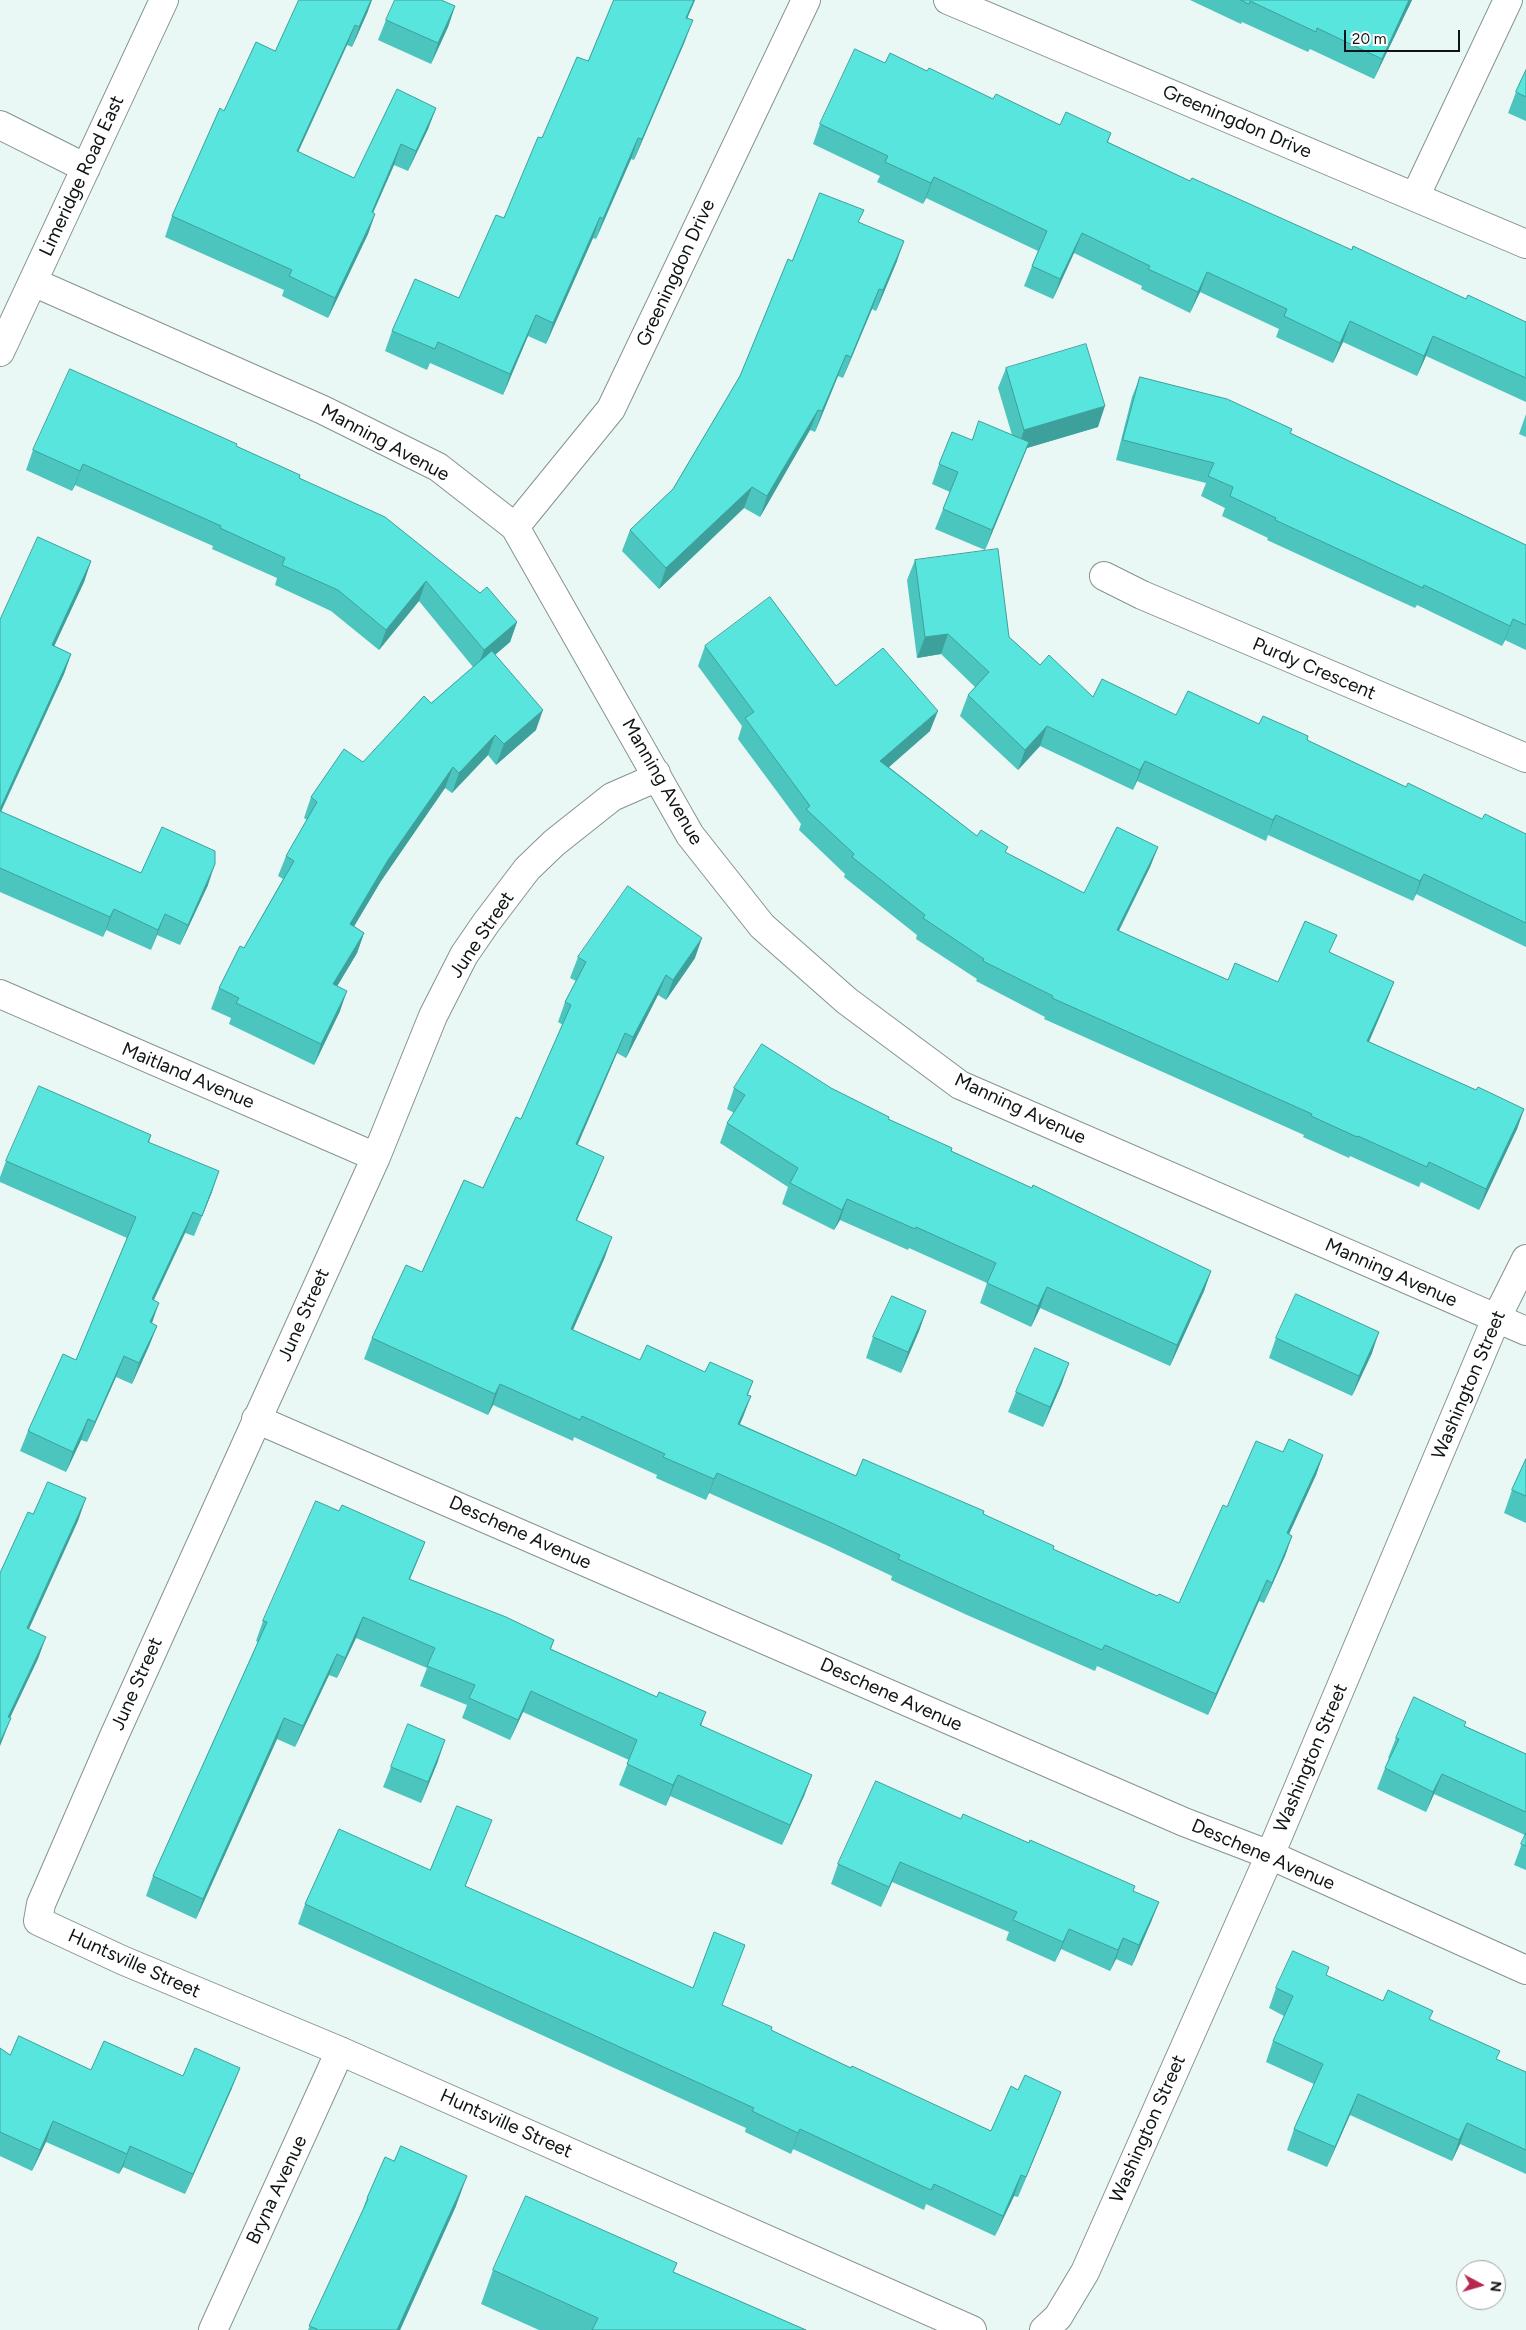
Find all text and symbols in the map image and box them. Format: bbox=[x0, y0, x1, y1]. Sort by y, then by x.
scale bar bbox=[1346, 20, 1462, 52]
text: 20 m bbox=[1352, 30, 1386, 48]
street label: Greeningdon Drive bbox=[1159, 80, 1315, 164]
street label: Limeridge Road East bbox=[35, 92, 129, 260]
street label: Greeningdon Drive bbox=[632, 196, 720, 350]
street label: Manning Avenue bbox=[317, 400, 453, 486]
street label: Purdy Crescent bbox=[1249, 633, 1379, 705]
street label: Manning Avenue bbox=[617, 715, 707, 849]
street label: June Street bbox=[445, 887, 519, 983]
street label: Maitland Avenue bbox=[118, 1038, 258, 1114]
street label: Manning Avenue bbox=[951, 1069, 1089, 1149]
street label: Manning Avenue bbox=[1321, 1234, 1461, 1312]
street label: June Street bbox=[273, 1265, 335, 1365]
street label: Washington Street bbox=[1427, 1307, 1511, 1463]
street label: Deschene Avenue bbox=[445, 1491, 595, 1575]
street label: June Street bbox=[106, 1634, 168, 1734]
street label: Deschene Avenue bbox=[816, 1653, 966, 1737]
street label: Washington Street bbox=[1269, 1680, 1353, 1836]
street label: Deschene Avenue bbox=[1188, 1815, 1338, 1895]
street label: Huntsville Street bbox=[64, 1925, 204, 2003]
street label: Washington Street bbox=[1105, 2052, 1191, 2206]
street label: Huntsville Street bbox=[436, 2085, 576, 2163]
street label: Bryna Avenue bbox=[242, 2132, 312, 2248]
north arrow bbox=[1456, 2260, 1506, 2310]
text: N bbox=[1486, 2280, 1504, 2293]

